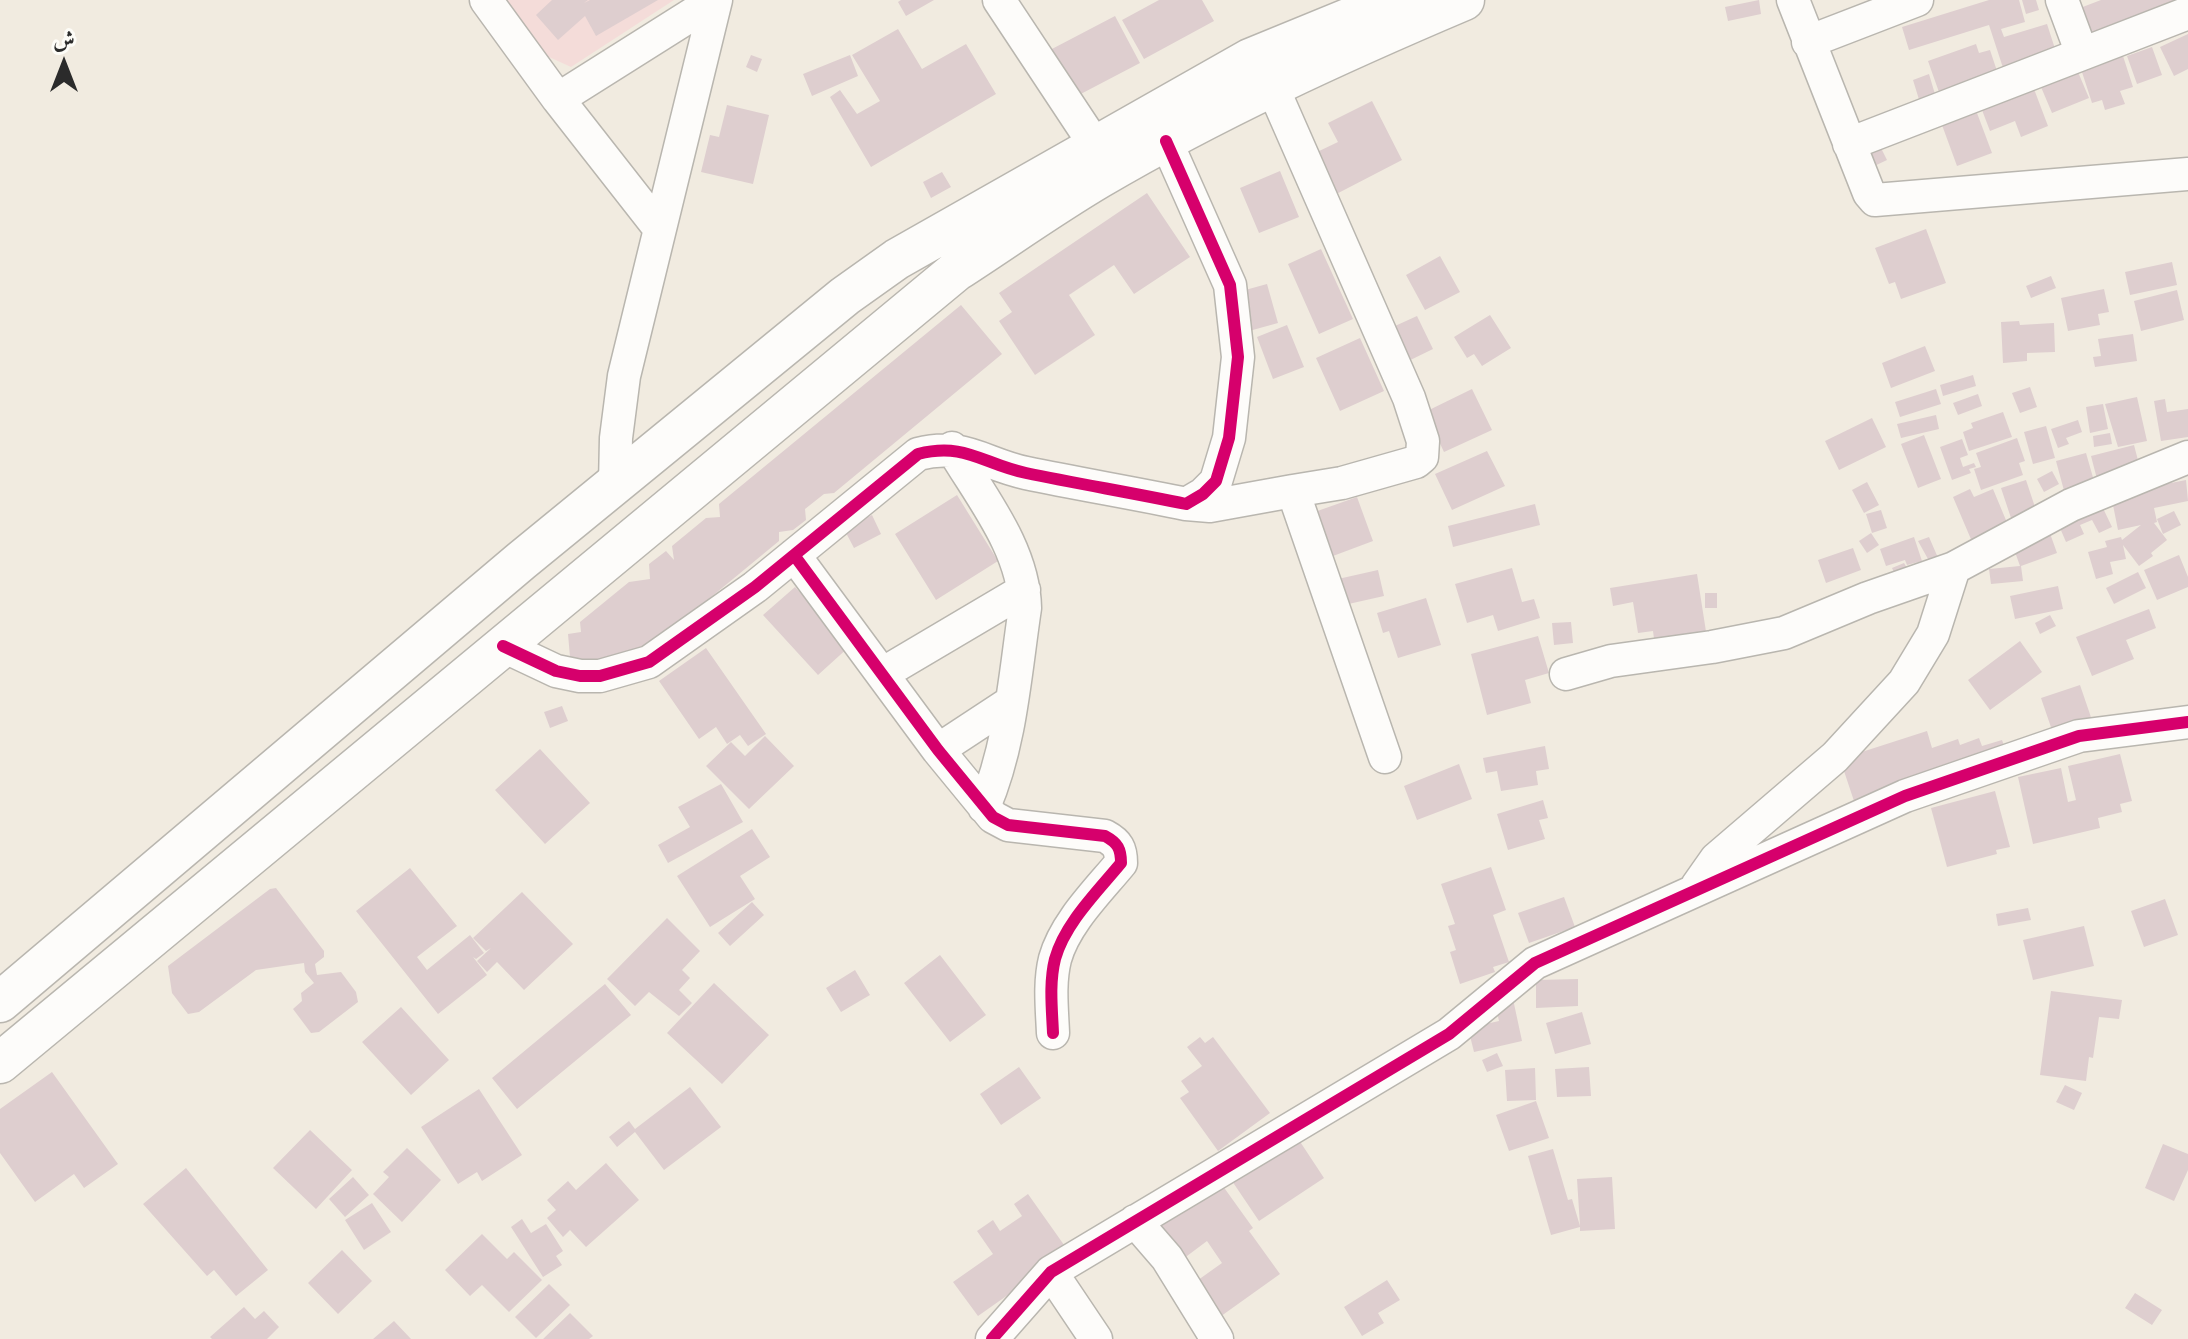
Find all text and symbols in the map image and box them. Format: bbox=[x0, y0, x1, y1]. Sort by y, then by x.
north arrow bbox=[24, 24, 104, 104]
text: ش bbox=[53, 27, 75, 53]

